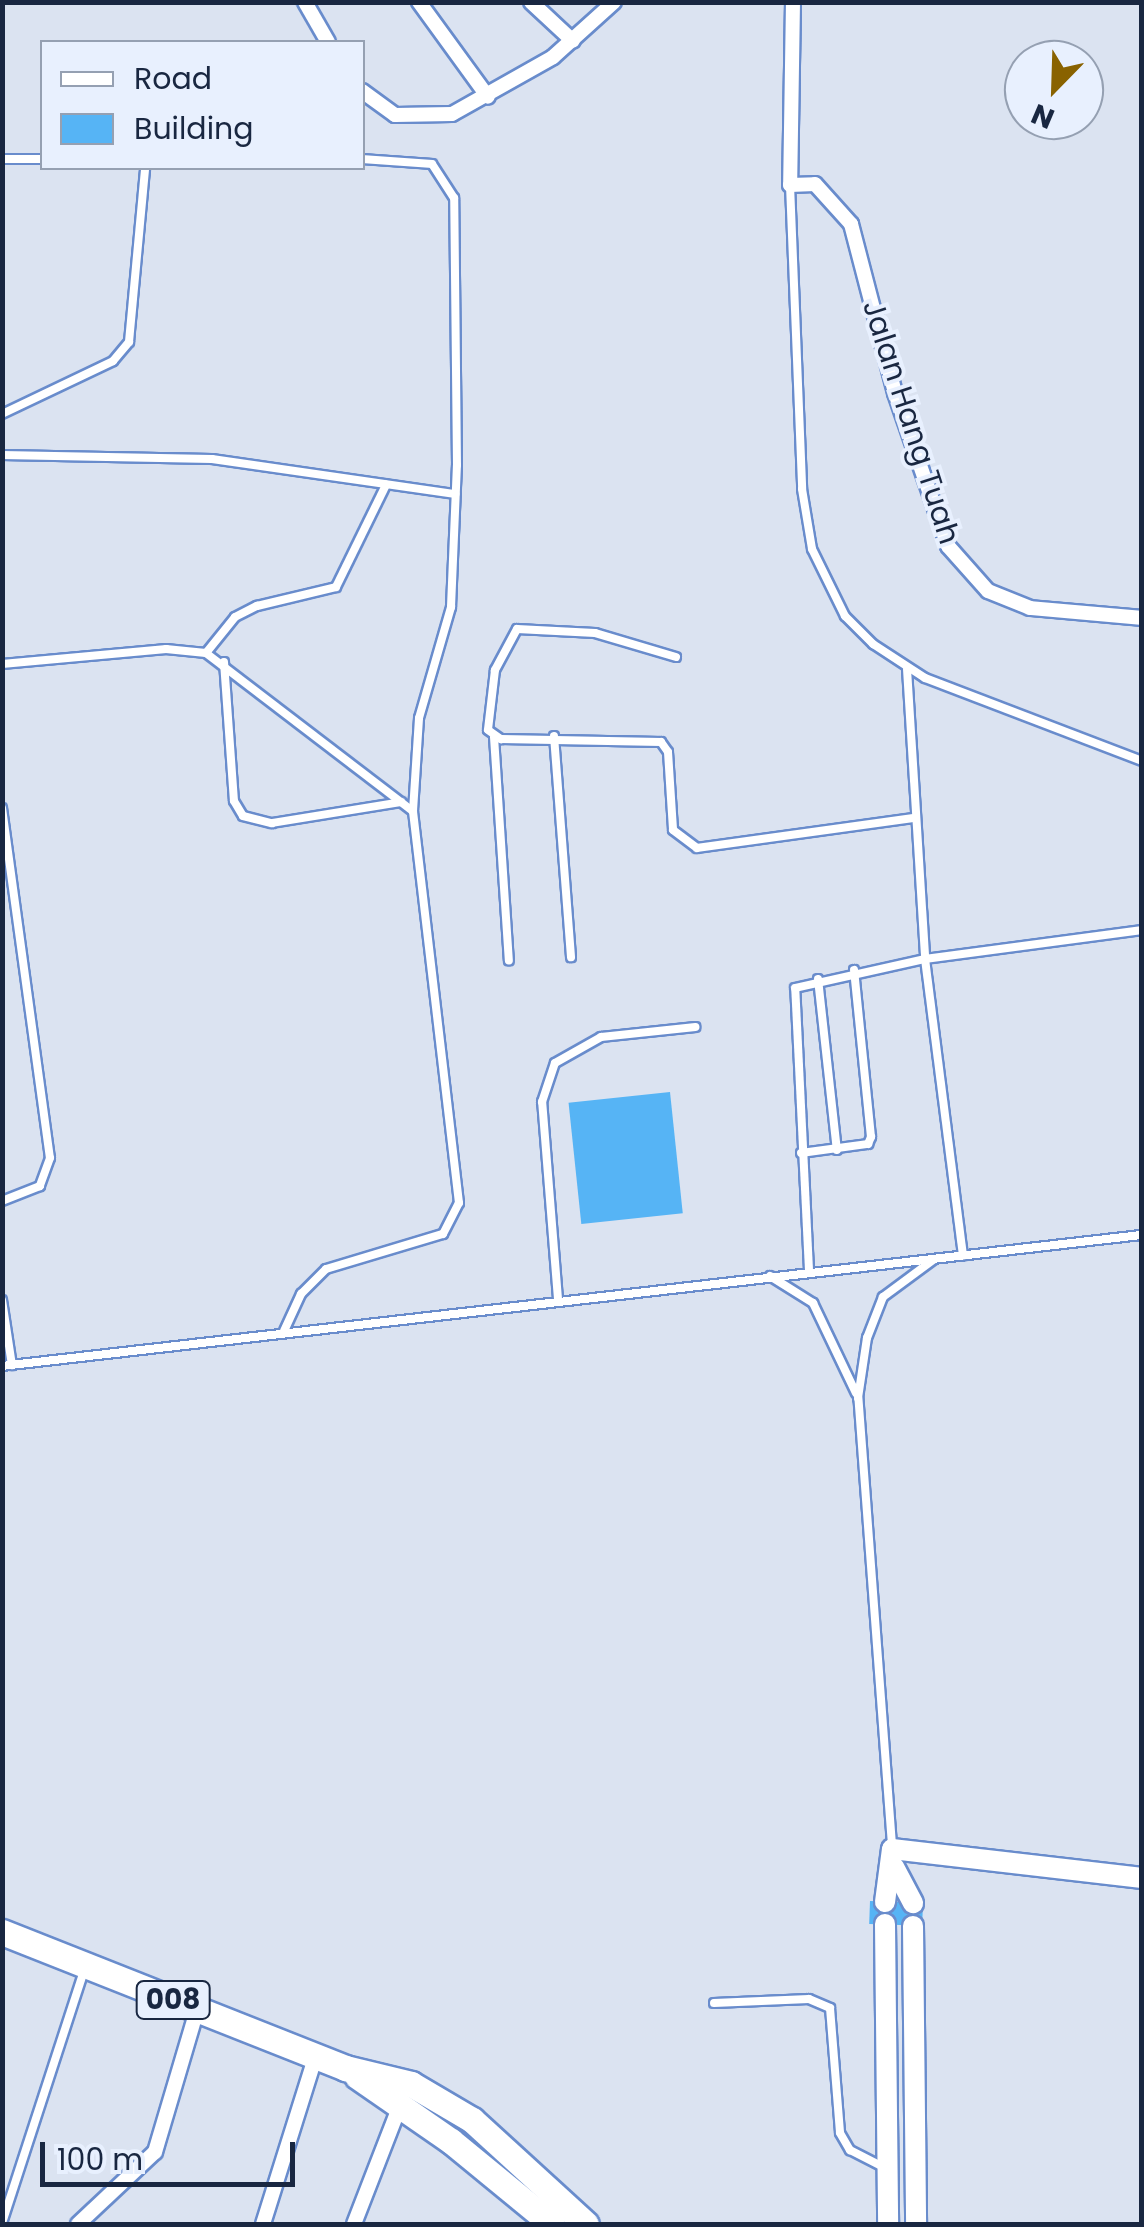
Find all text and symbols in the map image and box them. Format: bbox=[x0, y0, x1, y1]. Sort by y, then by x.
legend bbox=[40, 40, 365, 170]
north arrow bbox=[1004, 40, 1104, 140]
text: Road bbox=[134, 57, 212, 100]
text: N bbox=[1026, 94, 1060, 138]
text: Building bbox=[134, 107, 254, 150]
street label: Jalan Hang Tuah bbox=[855, 295, 967, 549]
road number: 008 bbox=[136, 1977, 210, 2023]
scale bar bbox=[45, 2122, 300, 2184]
text: 100 m bbox=[57, 2138, 143, 2181]

